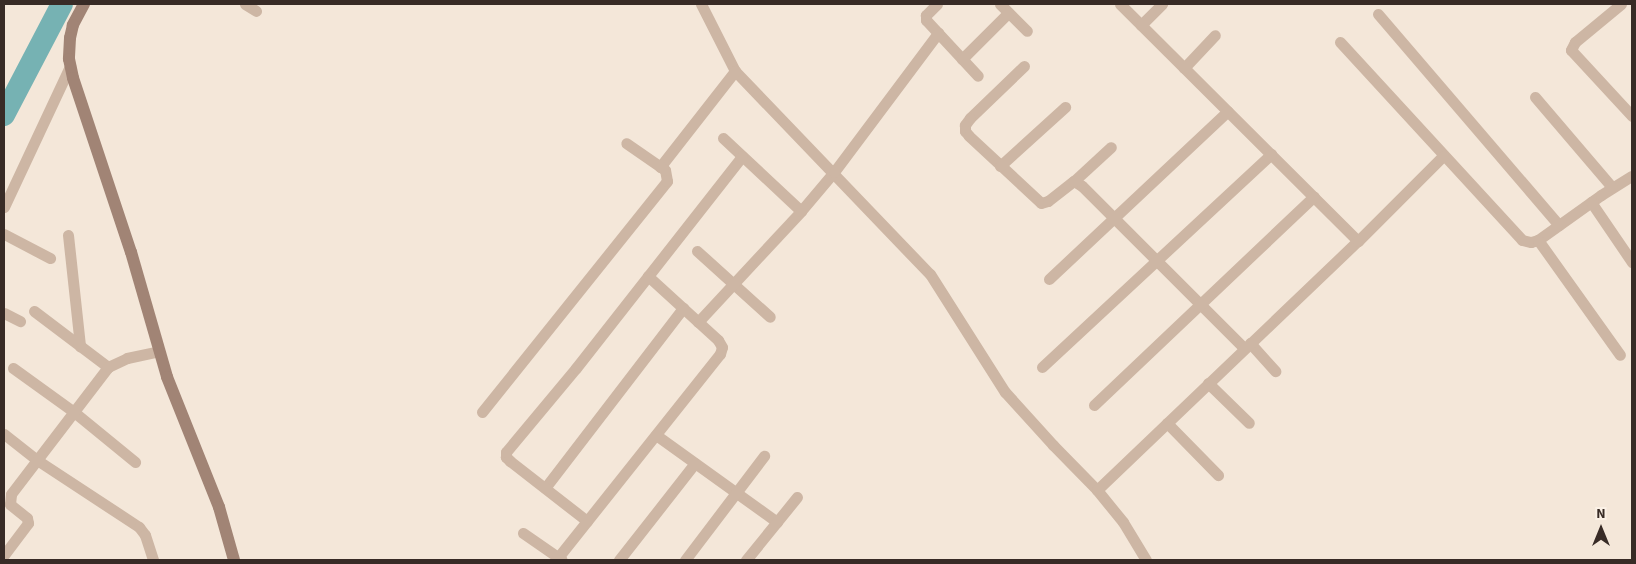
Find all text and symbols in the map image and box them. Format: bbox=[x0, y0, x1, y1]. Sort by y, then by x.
north arrow bbox=[1576, 504, 1626, 554]
text: N bbox=[1596, 504, 1606, 524]

